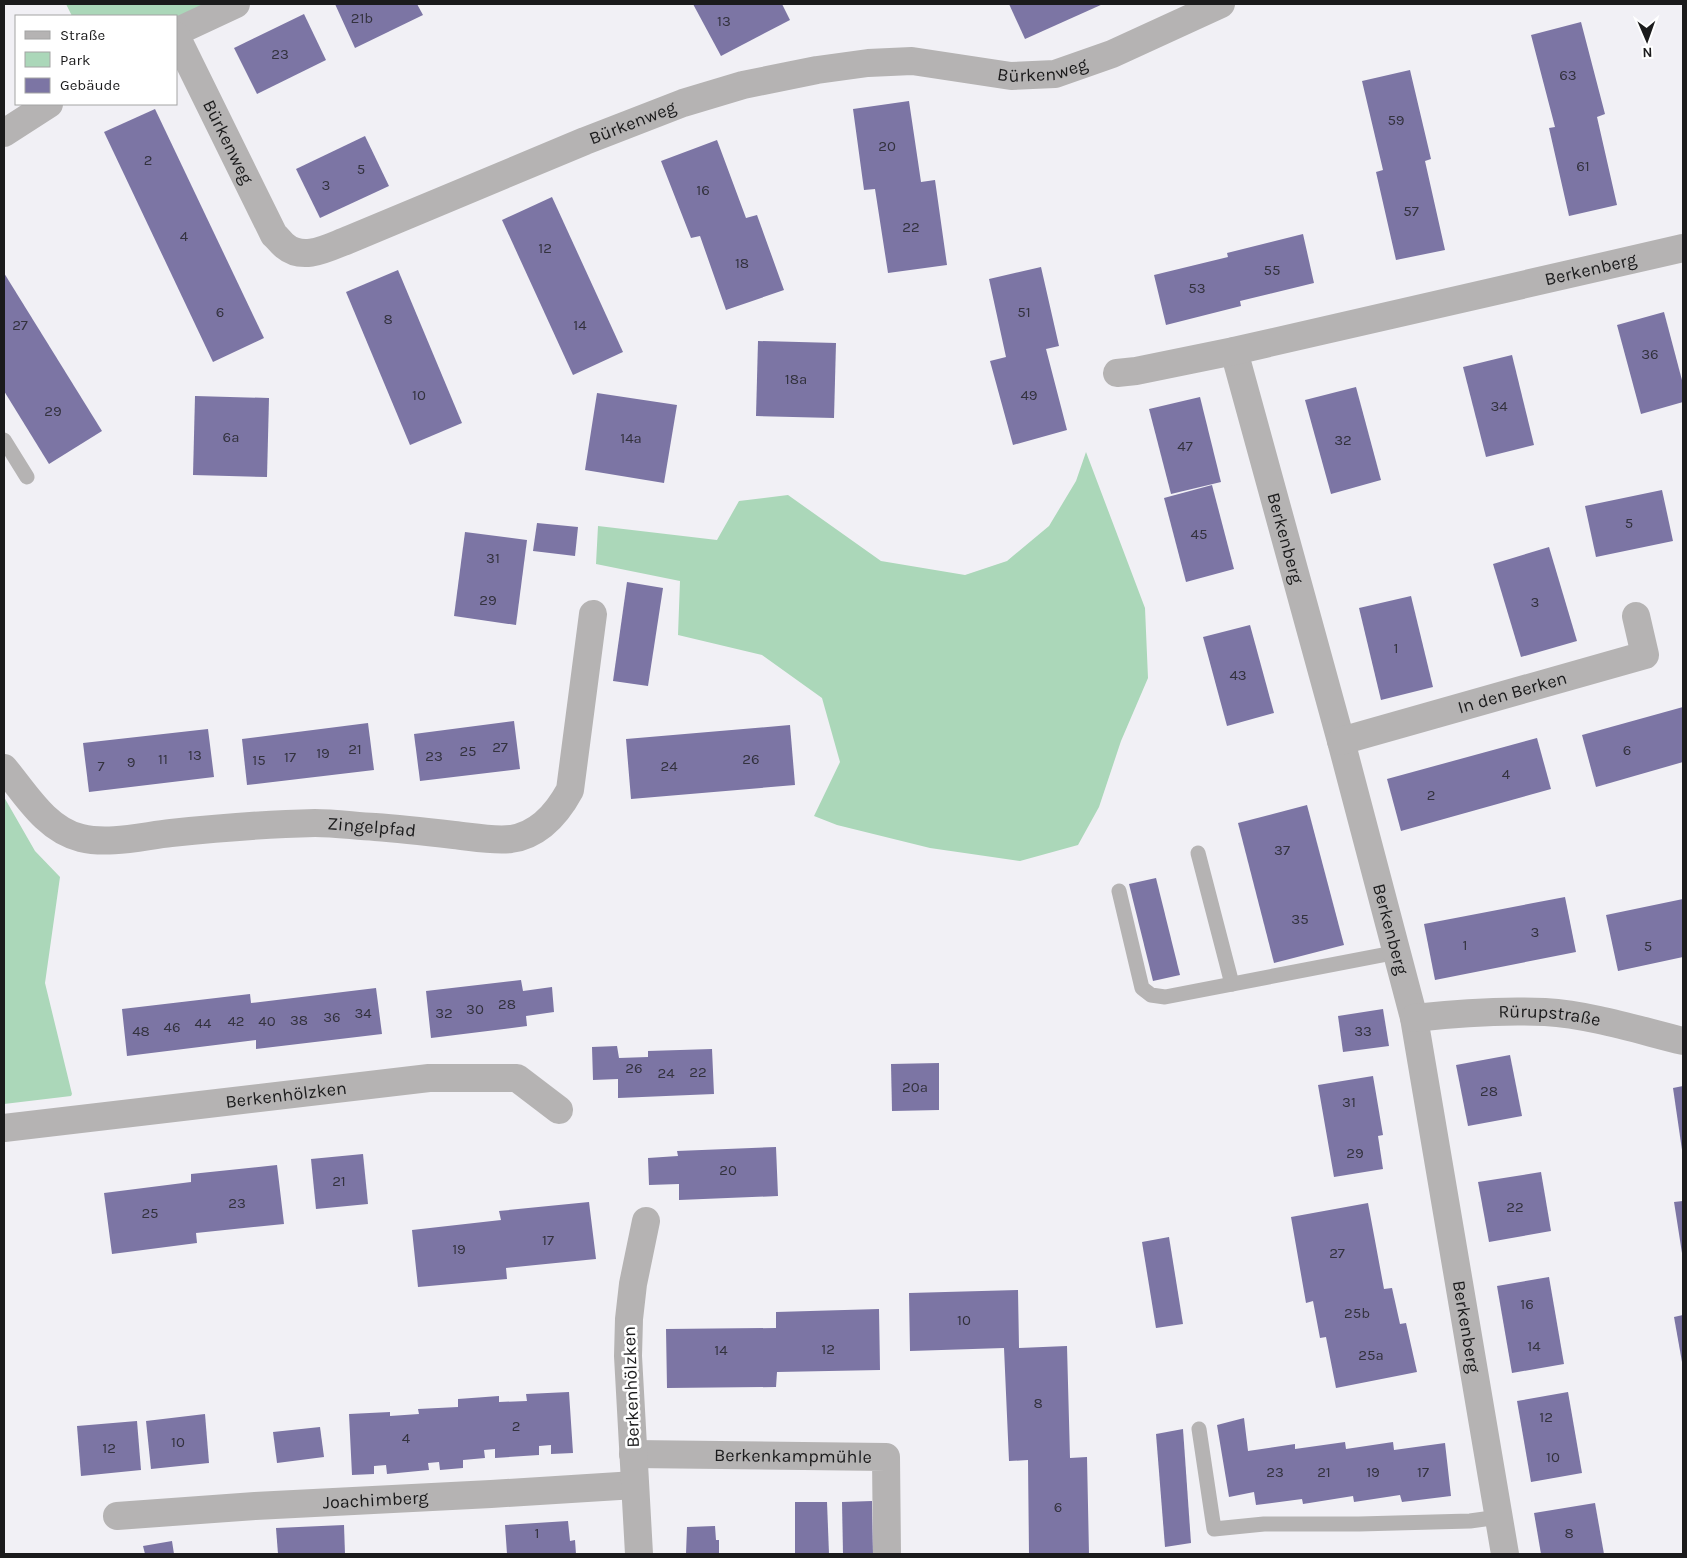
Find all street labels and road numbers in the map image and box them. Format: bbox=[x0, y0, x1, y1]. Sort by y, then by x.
street label: Bürkenweg bbox=[996, 52, 1090, 87]
street label: Bürkenweg bbox=[198, 96, 258, 188]
street label: Bürkenweg bbox=[586, 96, 679, 149]
street label: Berkenberg bbox=[1543, 248, 1639, 290]
street label: Berkenberg bbox=[1262, 490, 1308, 586]
street label: In den Berken bbox=[1455, 667, 1569, 718]
street label: Zingelpfad bbox=[327, 812, 417, 842]
street label: Berkenberg bbox=[1368, 881, 1413, 977]
street label: Rürupstraße bbox=[1498, 1000, 1603, 1031]
street label: Berkenhölzken bbox=[224, 1077, 348, 1113]
street label: Berkenberg bbox=[1448, 1279, 1485, 1375]
street label: Berkenhölzken bbox=[618, 1326, 644, 1448]
street label: Berkenkampmühle bbox=[714, 1444, 872, 1468]
street label: Joachimberg bbox=[322, 1486, 429, 1514]

